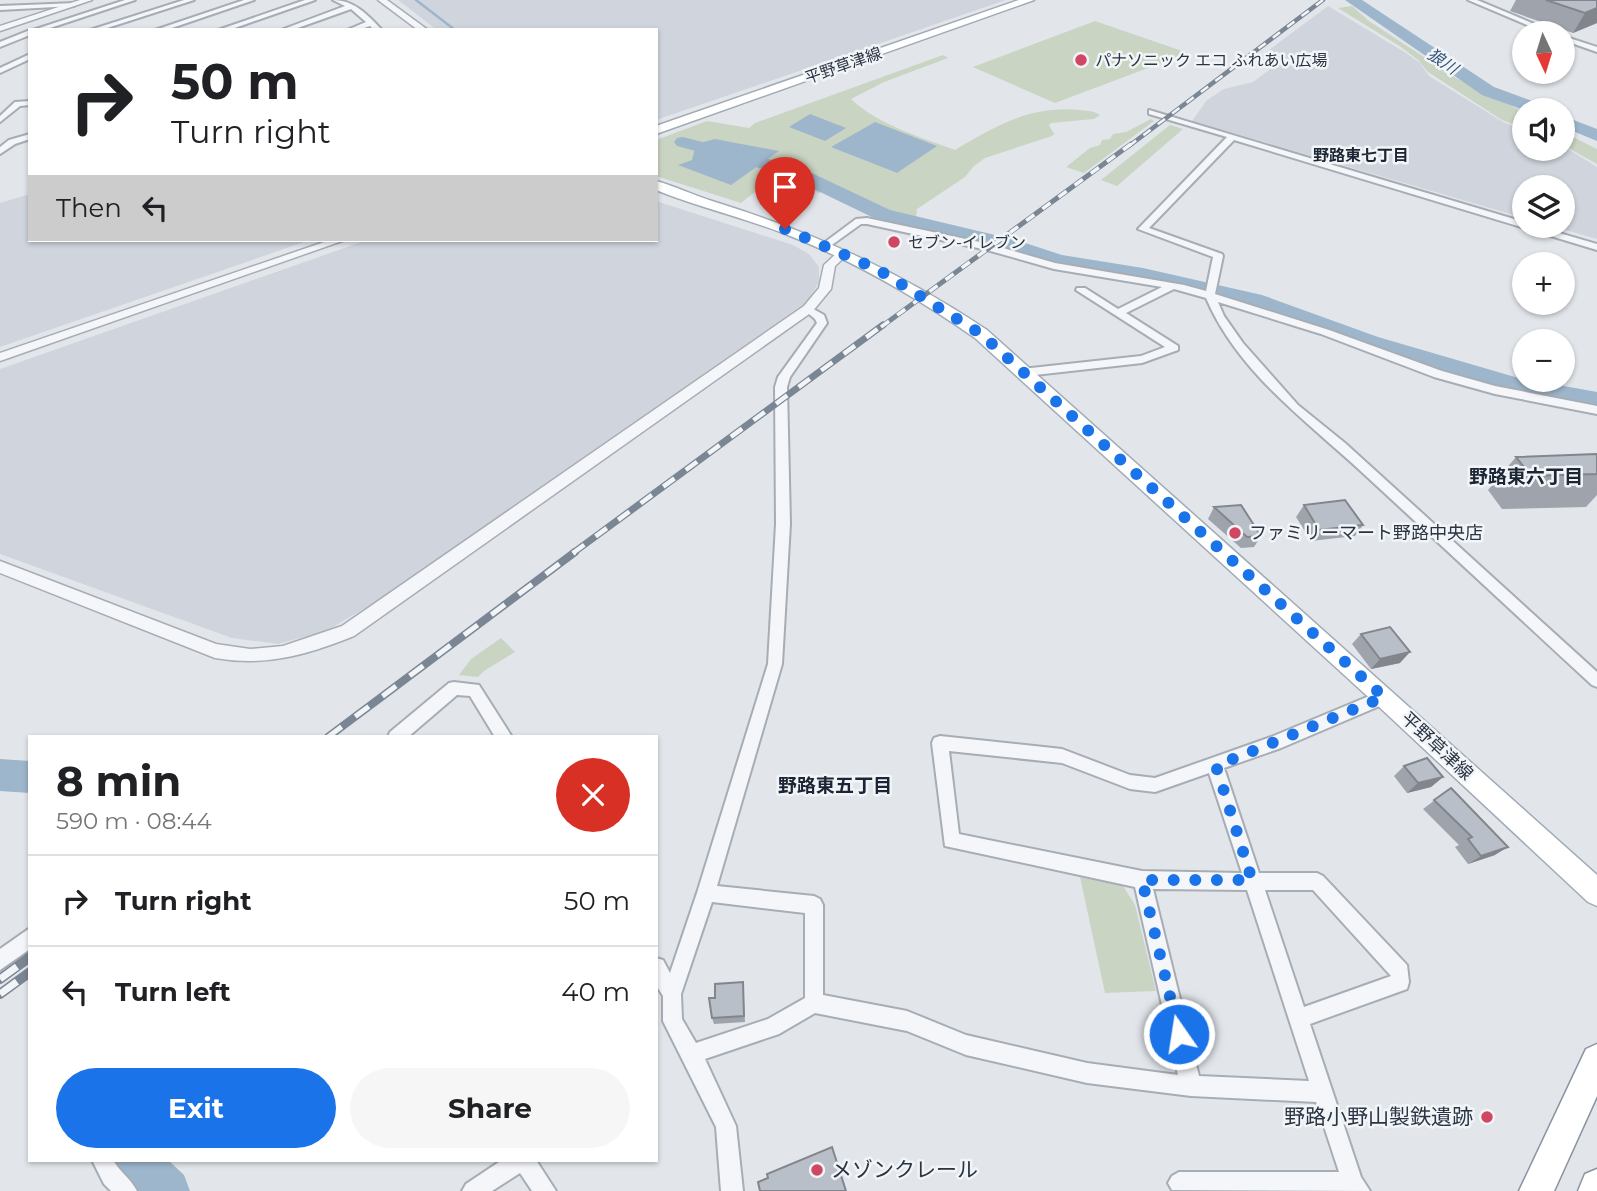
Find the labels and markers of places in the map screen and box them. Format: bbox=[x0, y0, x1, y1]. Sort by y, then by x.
place label: パナソニック エコ ふれあい広場 bbox=[1095, 51, 1327, 70]
marker: パナソニック エコ ふれあい広場 bbox=[1073, 52, 1089, 68]
pin bbox=[755, 157, 815, 229]
place label: セブン-イレブン bbox=[908, 233, 1026, 252]
marker: セブン-イレブン bbox=[886, 234, 902, 250]
place label: ファミリーマート野路中央店 bbox=[1249, 522, 1483, 544]
marker: ファミリーマート野路中央店 bbox=[1227, 525, 1243, 541]
place label: 野路小野山製鉄遺跡 bbox=[1284, 1104, 1473, 1129]
marker: 野路小野山製鉄遺跡 bbox=[1479, 1109, 1495, 1125]
place label: メゾンクレール bbox=[831, 1157, 978, 1182]
marker: メゾンクレール bbox=[809, 1162, 825, 1178]

